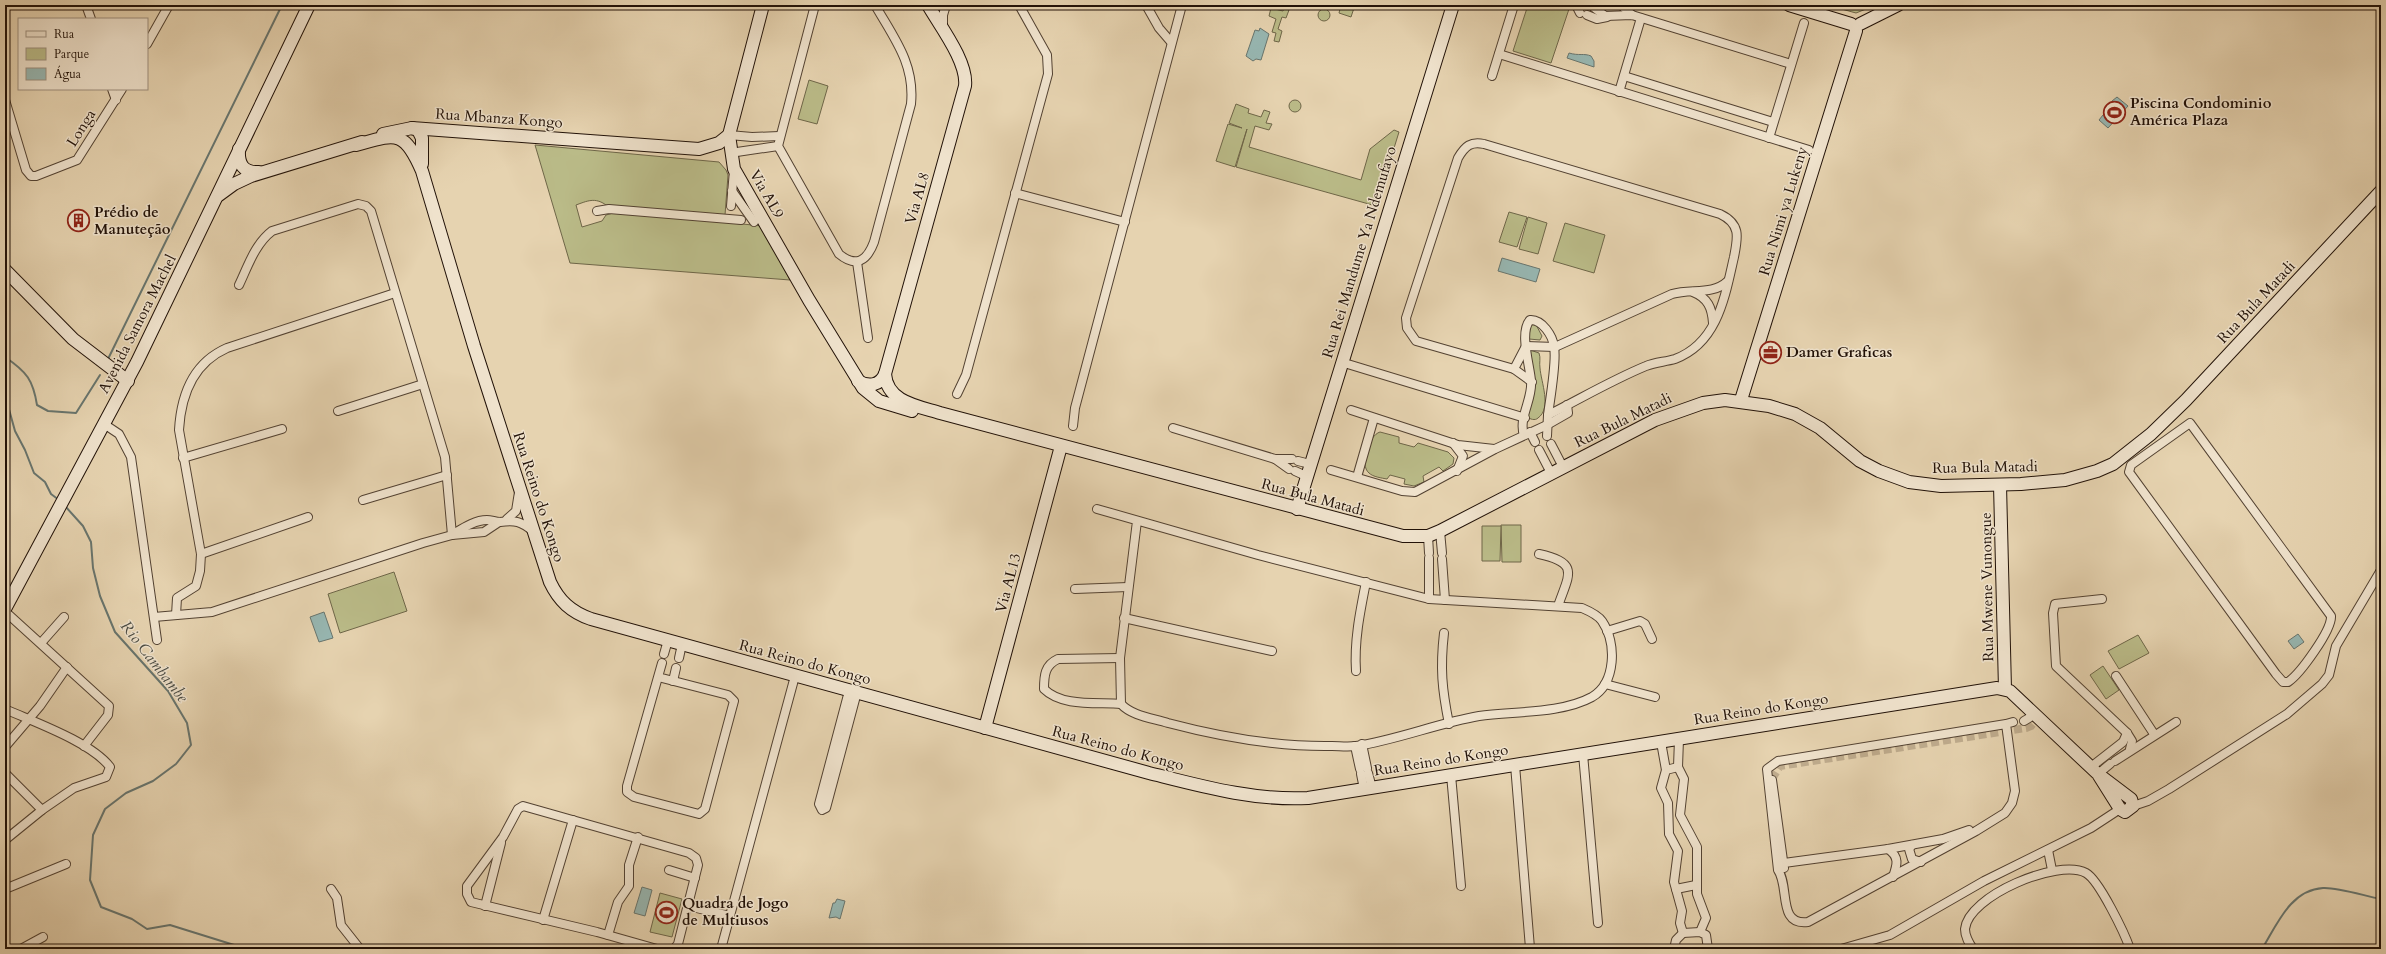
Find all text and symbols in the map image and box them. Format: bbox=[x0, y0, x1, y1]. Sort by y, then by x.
legend bbox=[18, 18, 148, 90]
text: Rua bbox=[54, 26, 75, 42]
text: Parque bbox=[54, 46, 89, 62]
text: Água bbox=[54, 65, 82, 82]
place label: Piscina Condominio América Plaza bbox=[2130, 93, 2272, 130]
sports icon: Piscina Condominio América Plaza bbox=[2102, 99, 2128, 125]
street label: Rua Mbanza Kongo bbox=[435, 104, 563, 132]
street label: Longa bbox=[62, 105, 101, 151]
street label: Rua Rei Mandume Ya Ndemufayo bbox=[1317, 144, 1401, 360]
street label: Rua Nimi ya Lukeny bbox=[1754, 144, 1812, 278]
street label: Via AL9 bbox=[745, 166, 789, 222]
street label: Via AL8 bbox=[900, 170, 934, 226]
place label: Prédio de Manuteção bbox=[94, 202, 171, 239]
building icon: Prédio de Manuteção bbox=[66, 208, 92, 234]
street label: Avenida Samora Machel bbox=[93, 251, 181, 397]
street label: Rua Bula Matadi bbox=[2213, 256, 2299, 348]
office icon: Damer Graficas bbox=[1757, 339, 1783, 365]
place label: Damer Graficas bbox=[1786, 342, 1892, 362]
street label: Rua Bula Matadi bbox=[1571, 388, 1675, 452]
street label: Rua Reino do Kongo bbox=[509, 429, 569, 565]
street label: Rua Bula Matadi bbox=[1932, 456, 2038, 478]
street label: Rua Bula Matadi bbox=[1259, 474, 1367, 520]
street label: Rua Mwene Vunongue bbox=[1976, 512, 1998, 662]
street label: Via AL13 bbox=[990, 551, 1026, 615]
water label: Rio Cambambe bbox=[115, 616, 194, 708]
street label: Rua Reino do Kongo bbox=[737, 635, 873, 689]
street label: Rua Reino do Kongo bbox=[1692, 689, 1830, 729]
street label: Rua Reino do Kongo bbox=[1050, 721, 1186, 775]
street label: Rua Reino do Kongo bbox=[1372, 740, 1510, 780]
place label: Quadra de Jogo de Multiusos bbox=[682, 893, 789, 930]
sports icon: Quadra de Jogo de Multiusos bbox=[654, 899, 680, 925]

